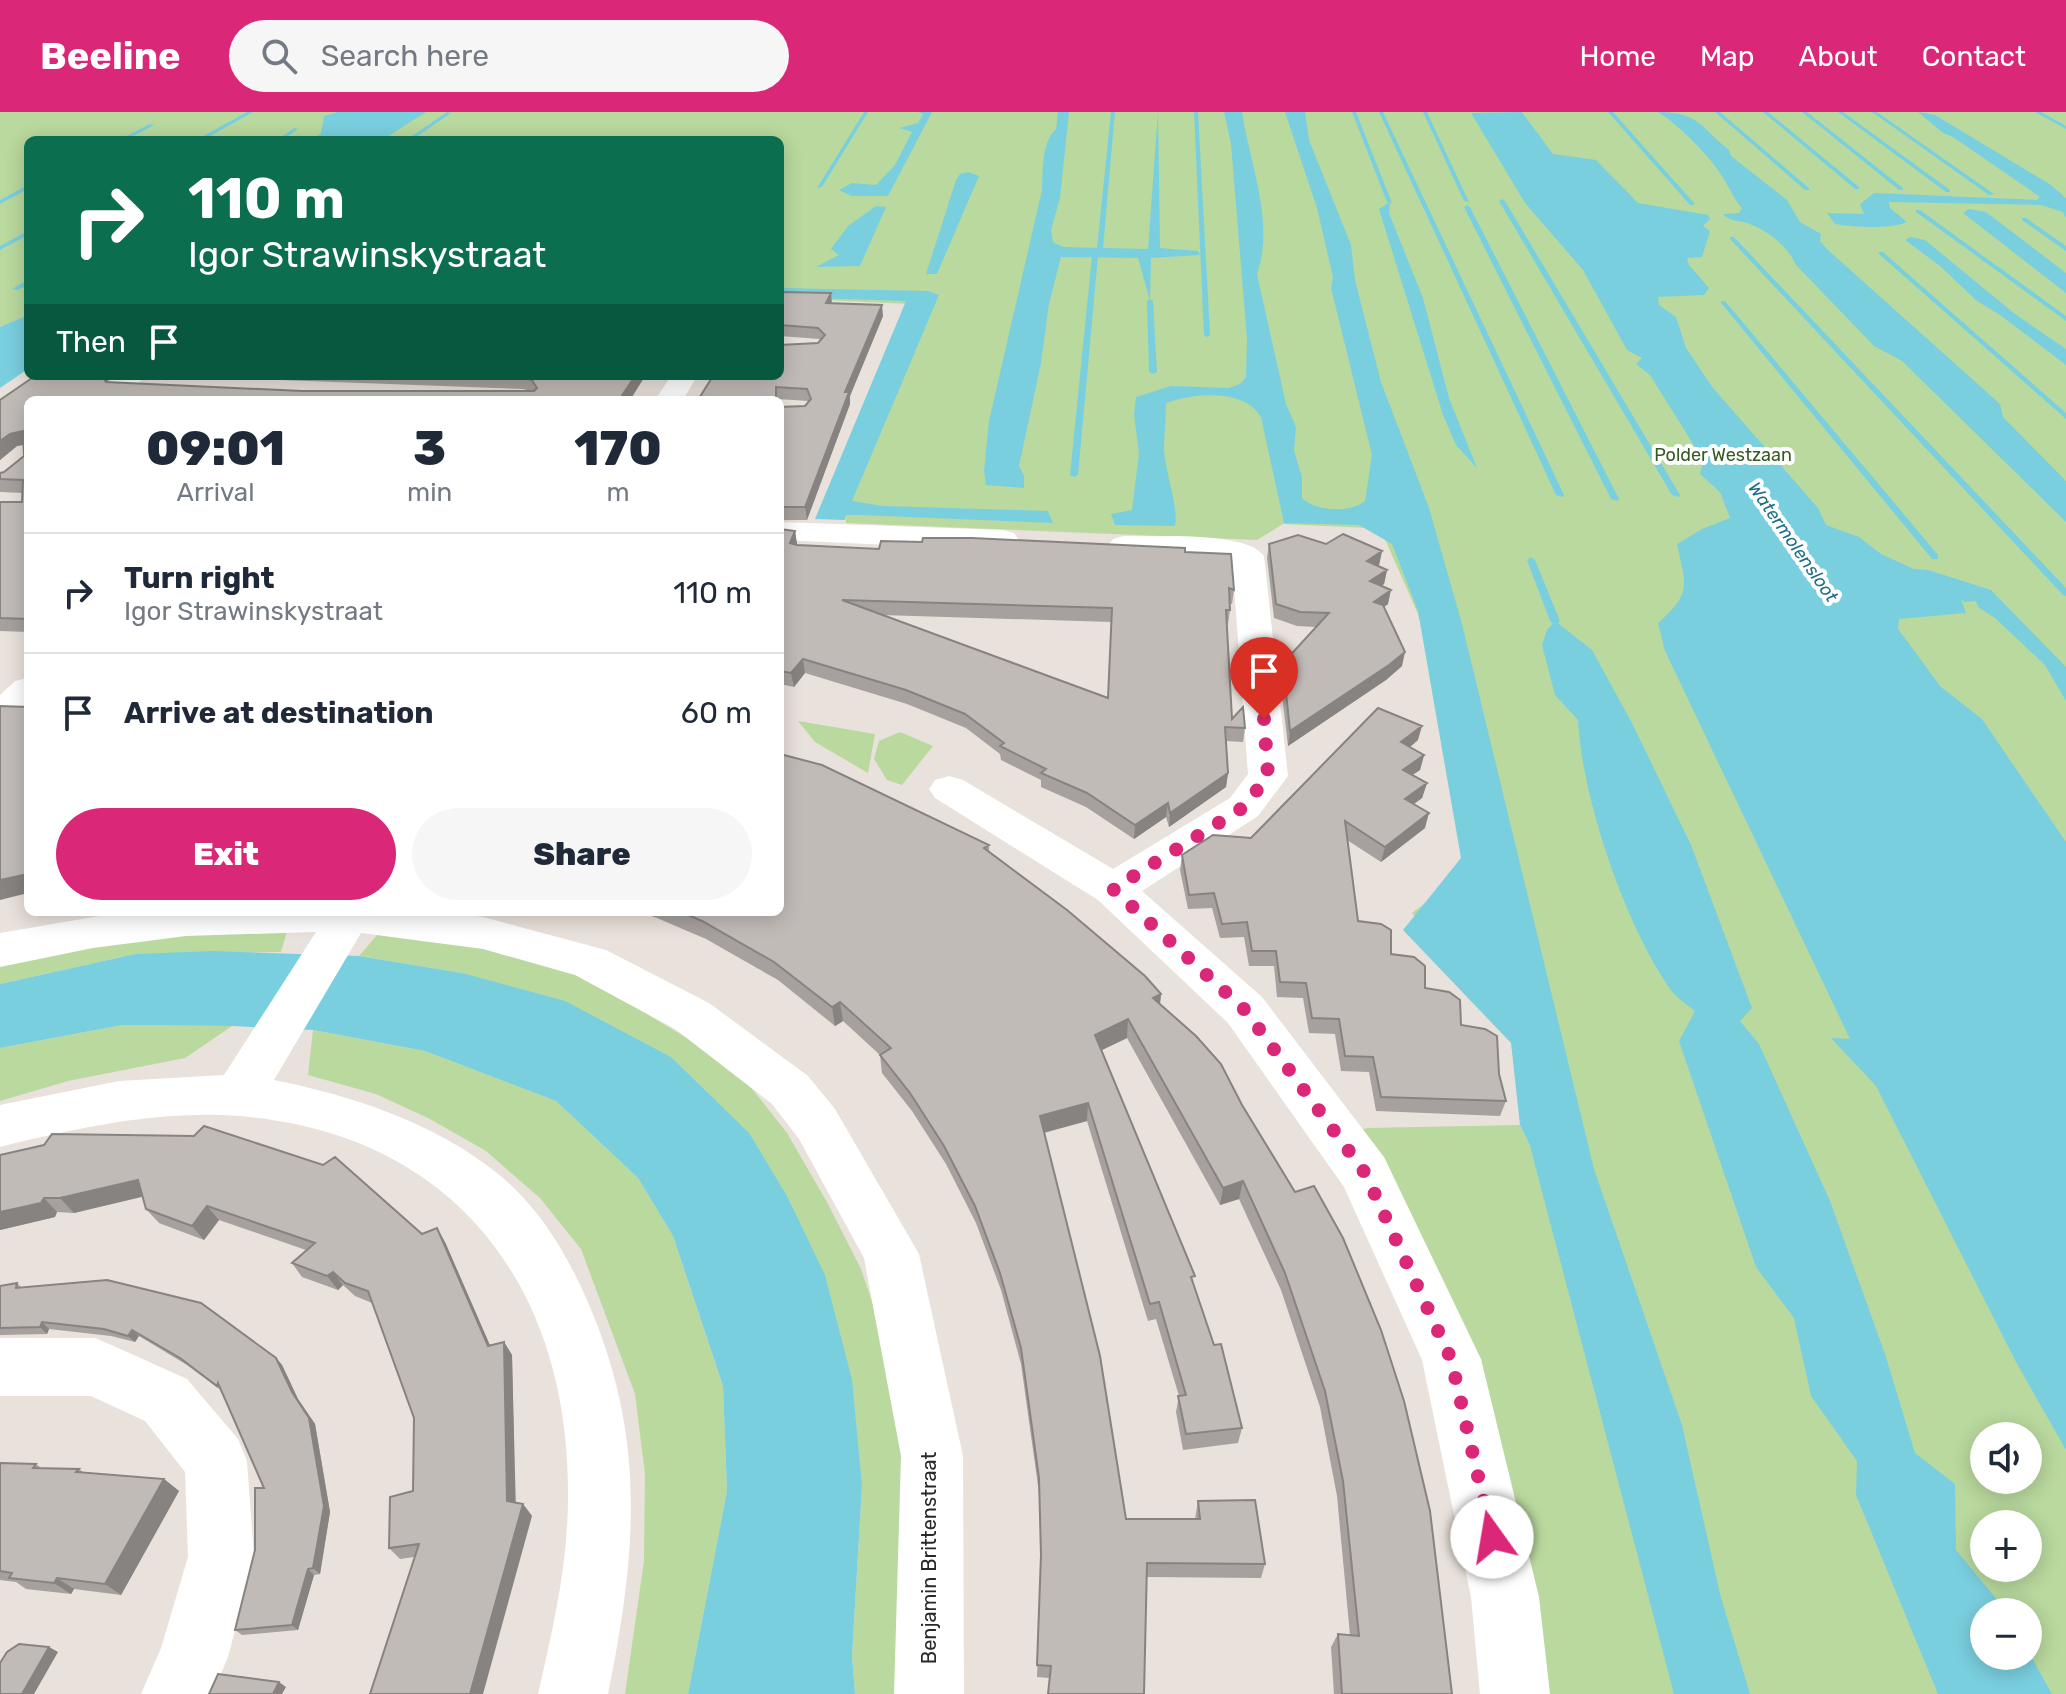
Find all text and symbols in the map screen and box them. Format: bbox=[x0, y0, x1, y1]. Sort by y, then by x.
search box bbox=[229, 20, 789, 92]
text: Beeline bbox=[40, 33, 181, 79]
icon: search bbox=[257, 34, 301, 78]
text: Search here bbox=[321, 38, 489, 74]
text: Home bbox=[1579, 40, 1656, 73]
text: Map bbox=[1700, 40, 1754, 73]
text: About bbox=[1798, 40, 1878, 73]
text: Contact bbox=[1922, 40, 2026, 73]
text: 110 m bbox=[188, 166, 345, 232]
icon: right bbox=[56, 168, 160, 272]
text: Igor Strawinskystraat bbox=[188, 233, 546, 276]
icon: arrive bbox=[142, 320, 186, 364]
text: Then bbox=[56, 324, 126, 360]
text: 09:01 bbox=[146, 420, 285, 477]
text: 3 bbox=[413, 420, 446, 477]
text: 170 bbox=[574, 420, 662, 477]
park label: Polder Westzaan bbox=[1654, 444, 1792, 466]
text: Arrival bbox=[177, 477, 255, 508]
text: min bbox=[407, 477, 452, 508]
text: m bbox=[607, 477, 630, 508]
water label: Watermolensloot bbox=[1743, 478, 1843, 607]
text: Turn right bbox=[124, 560, 275, 596]
icon: right bbox=[56, 571, 100, 615]
text: 110 m bbox=[673, 575, 752, 611]
text: Igor Strawinskystraat bbox=[124, 596, 383, 627]
pin bbox=[1230, 637, 1298, 719]
icon: arrive bbox=[1242, 649, 1286, 693]
icon: arrive bbox=[56, 691, 100, 735]
text: Arrive at destination bbox=[124, 695, 434, 731]
text: 60 m bbox=[681, 695, 752, 731]
button: Exit bbox=[56, 808, 396, 900]
button: Share bbox=[412, 808, 752, 900]
map controls bbox=[1970, 1422, 2042, 1670]
button: sound bbox=[1970, 1422, 2042, 1494]
street label: Benjamin Brittenstraat bbox=[917, 1452, 941, 1664]
position arrow bbox=[1450, 1495, 1534, 1579]
button: + bbox=[1970, 1510, 2042, 1582]
button: − bbox=[1970, 1598, 2042, 1670]

